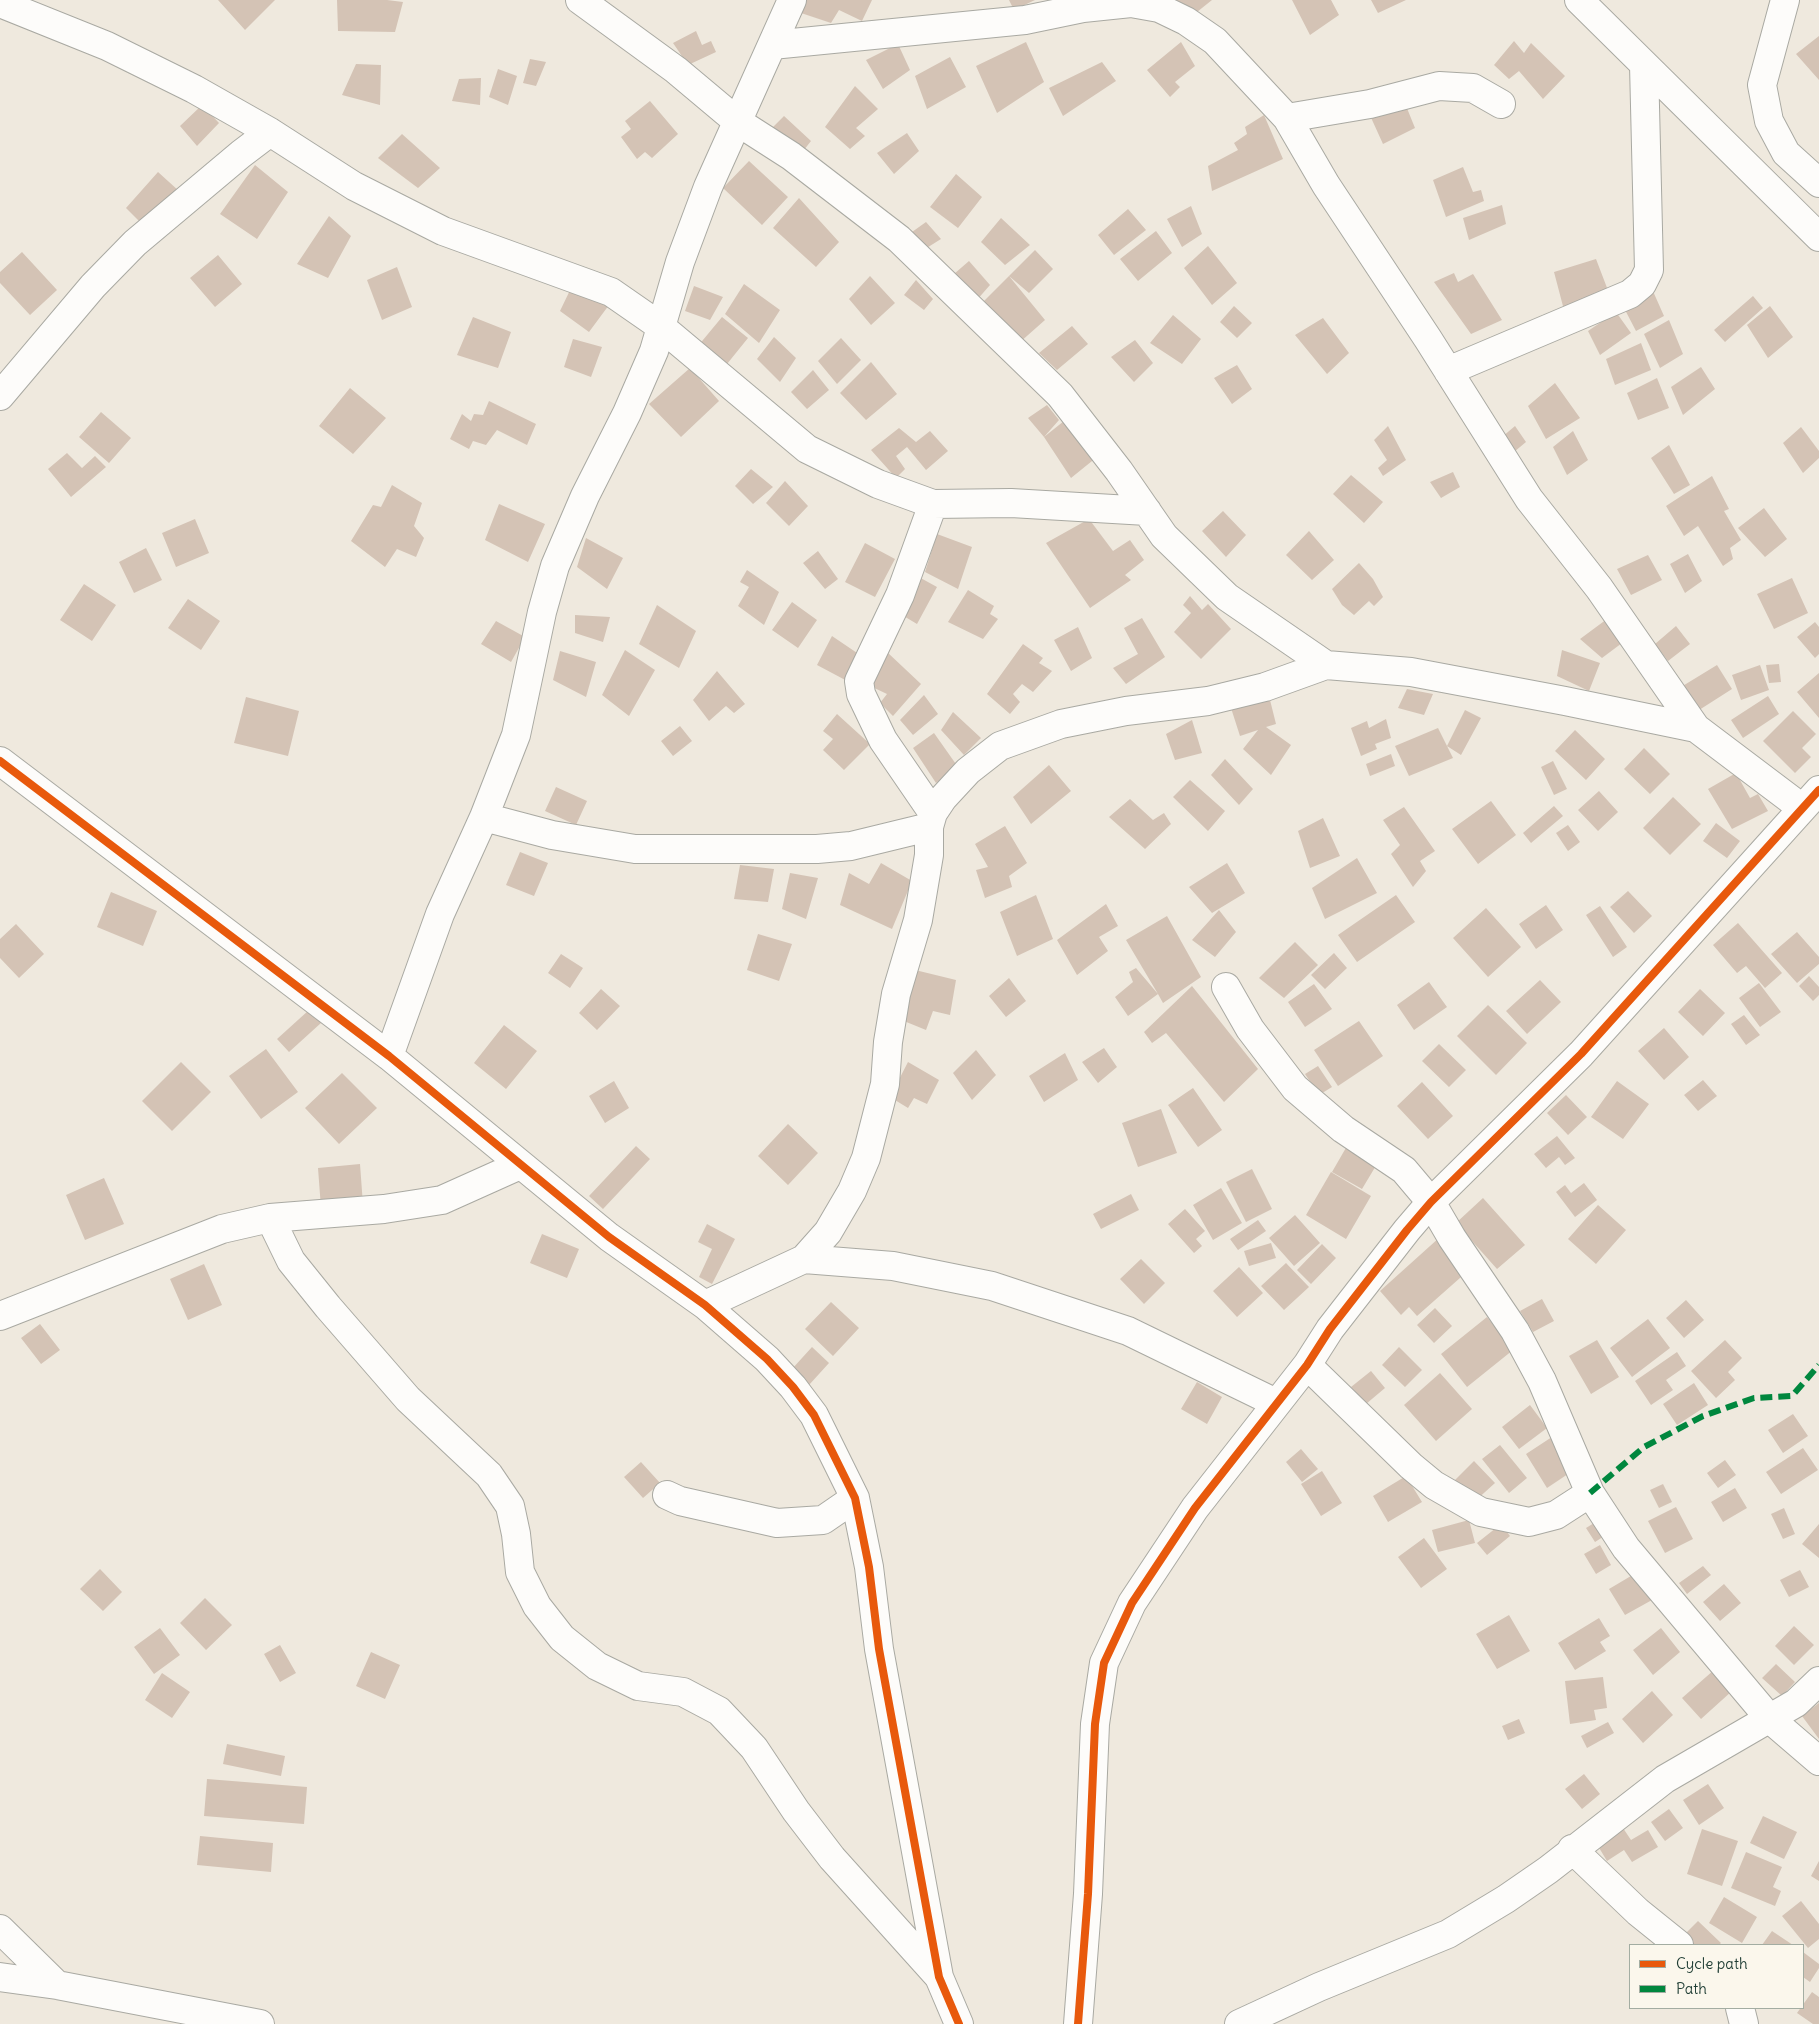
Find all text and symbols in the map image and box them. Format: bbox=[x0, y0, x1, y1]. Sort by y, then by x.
legend bbox=[1629, 1944, 1804, 2009]
text: Cycle path bbox=[1676, 1954, 1748, 1973]
text: Path bbox=[1676, 1979, 1707, 1998]

